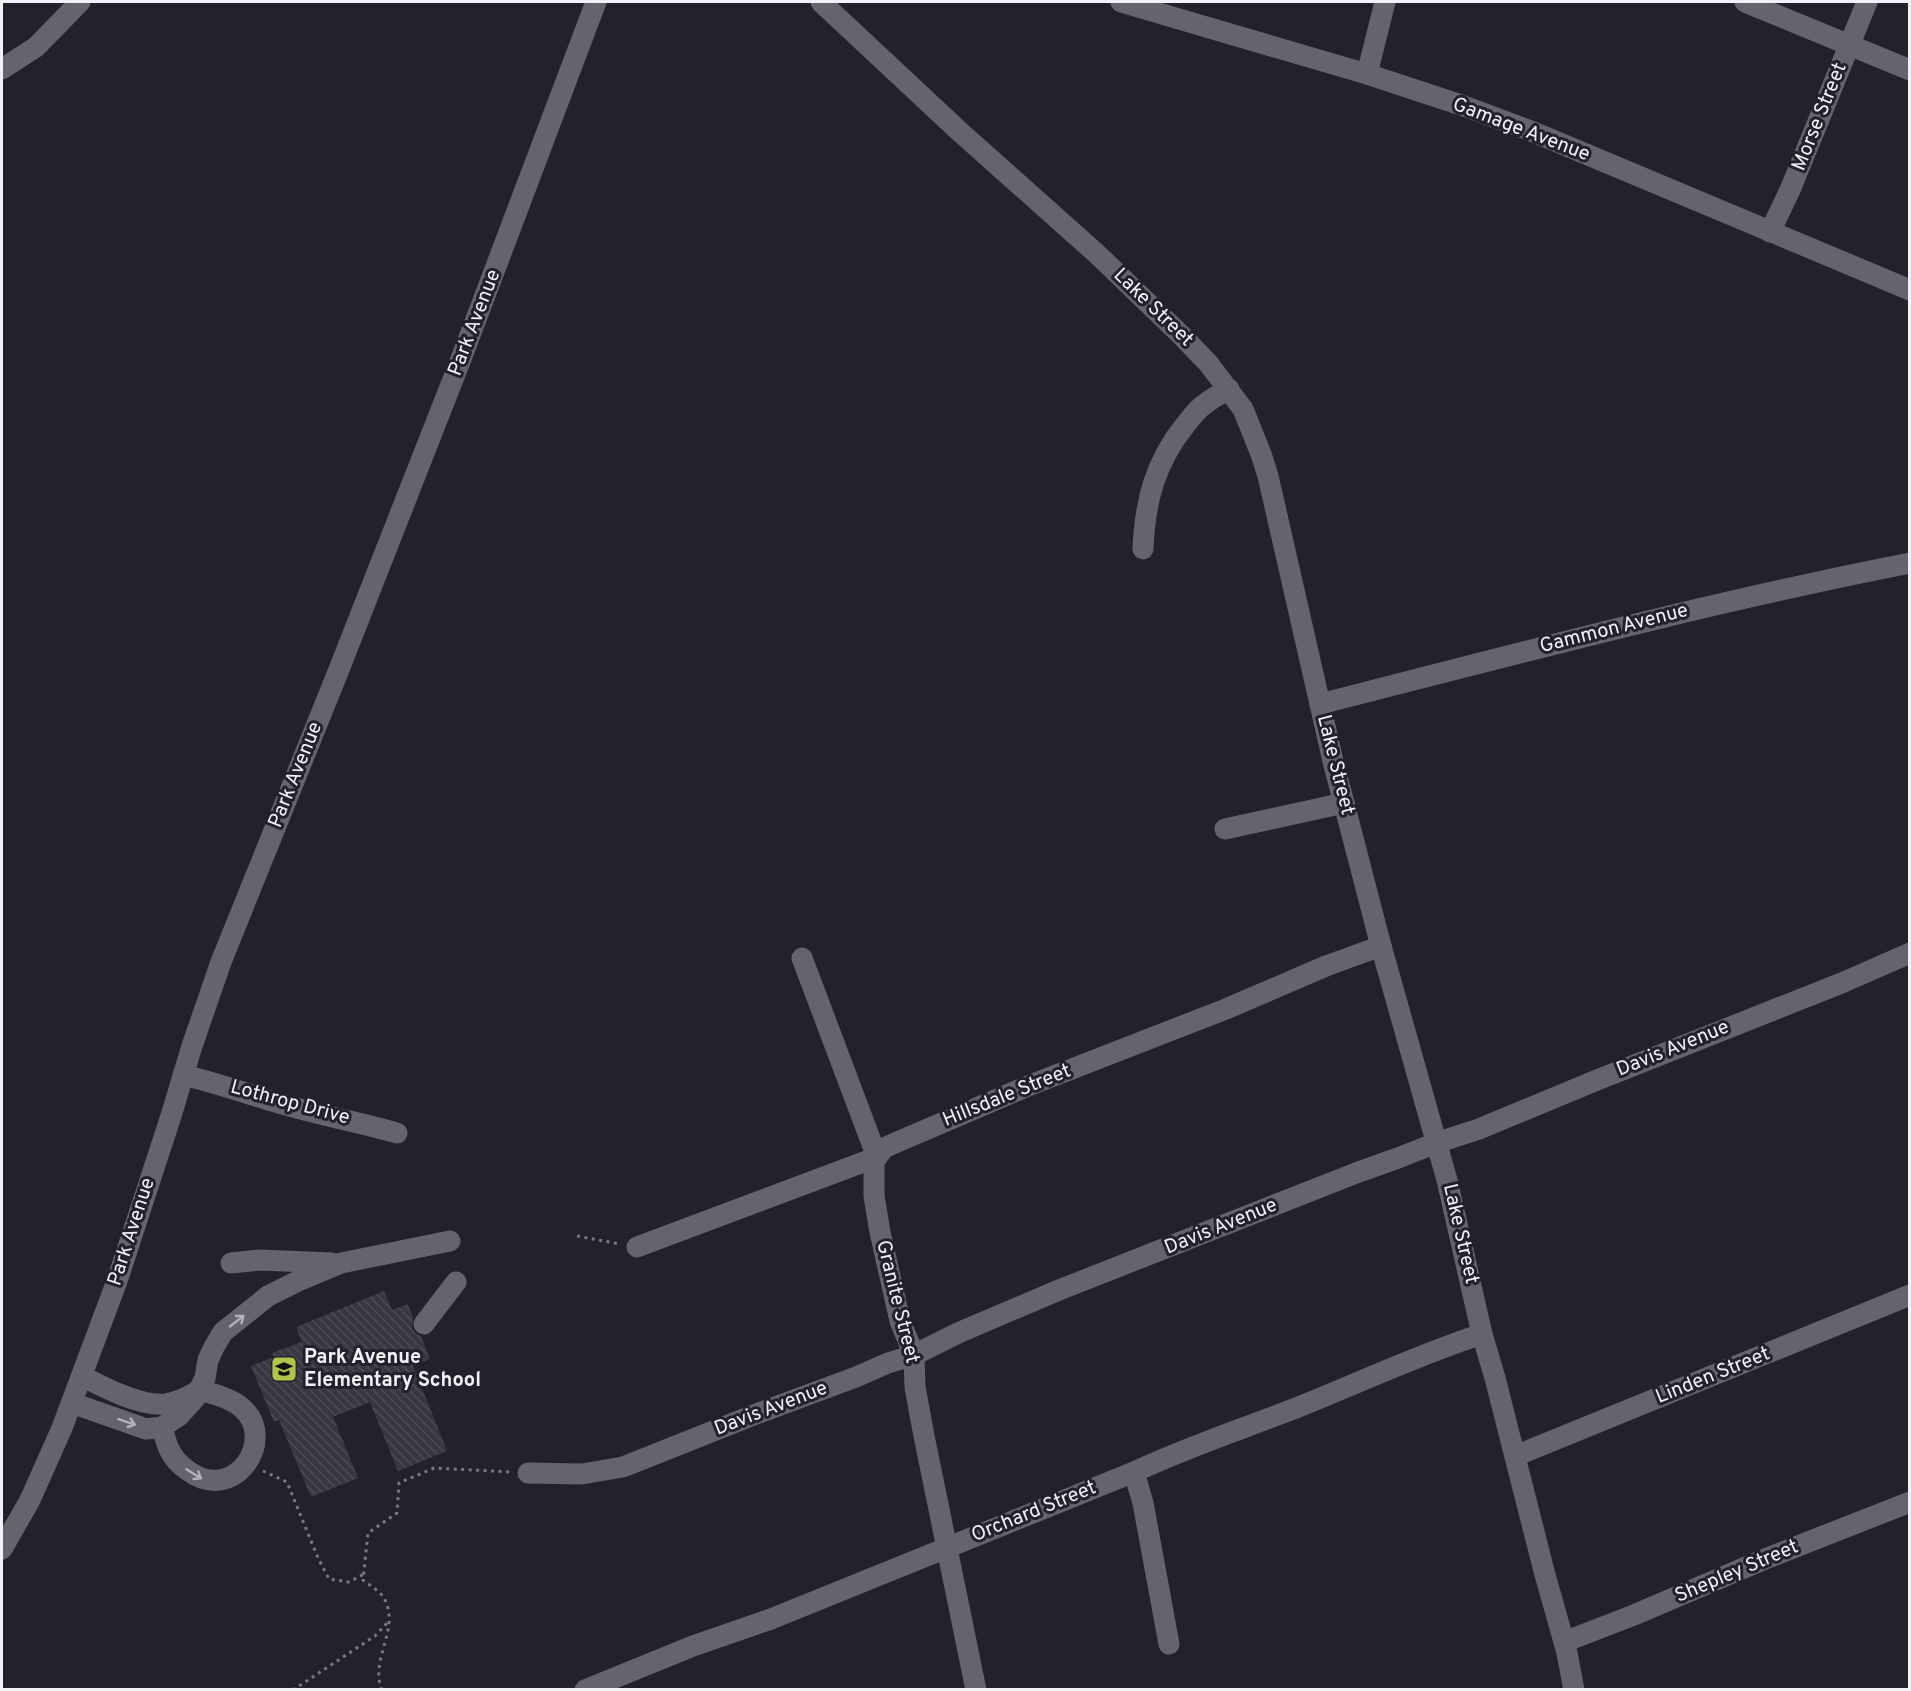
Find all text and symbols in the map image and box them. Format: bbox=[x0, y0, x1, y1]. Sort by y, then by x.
street label: Morse Street bbox=[1787, 59, 1853, 175]
street label: Gamage Avenue bbox=[1449, 92, 1593, 168]
street label: Lake Street bbox=[1107, 263, 1199, 353]
street label: Park Avenue bbox=[443, 266, 507, 380]
street label: Gammon Avenue bbox=[1537, 598, 1691, 660]
street label: Lake Street bbox=[1310, 712, 1360, 818]
street label: Park Avenue bbox=[263, 718, 329, 832]
street label: Davis Avenue bbox=[1613, 1015, 1733, 1083]
street label: Hillsdale Street bbox=[939, 1058, 1075, 1134]
street label: Lothrop Drive bbox=[227, 1075, 353, 1131]
street label: Park Avenue bbox=[102, 1175, 162, 1289]
street label: Lake Street bbox=[1436, 1181, 1484, 1287]
street label: Davis Avenue bbox=[1161, 1193, 1281, 1261]
street label: Granite Street bbox=[869, 1238, 925, 1366]
one-way arrow bbox=[229, 1314, 245, 1327]
street label: Linden Street bbox=[1652, 1341, 1774, 1411]
place label: Park Avenue Elementary School bbox=[304, 1345, 481, 1394]
school or university icon: Park Avenue Elementary School bbox=[269, 1354, 299, 1384]
street label: Davis Avenue bbox=[711, 1375, 831, 1443]
one-way arrow bbox=[117, 1417, 136, 1428]
one-way arrow bbox=[185, 1467, 202, 1480]
street label: Orchard Street bbox=[968, 1475, 1100, 1549]
street label: Shepley Street bbox=[1671, 1534, 1803, 1610]

